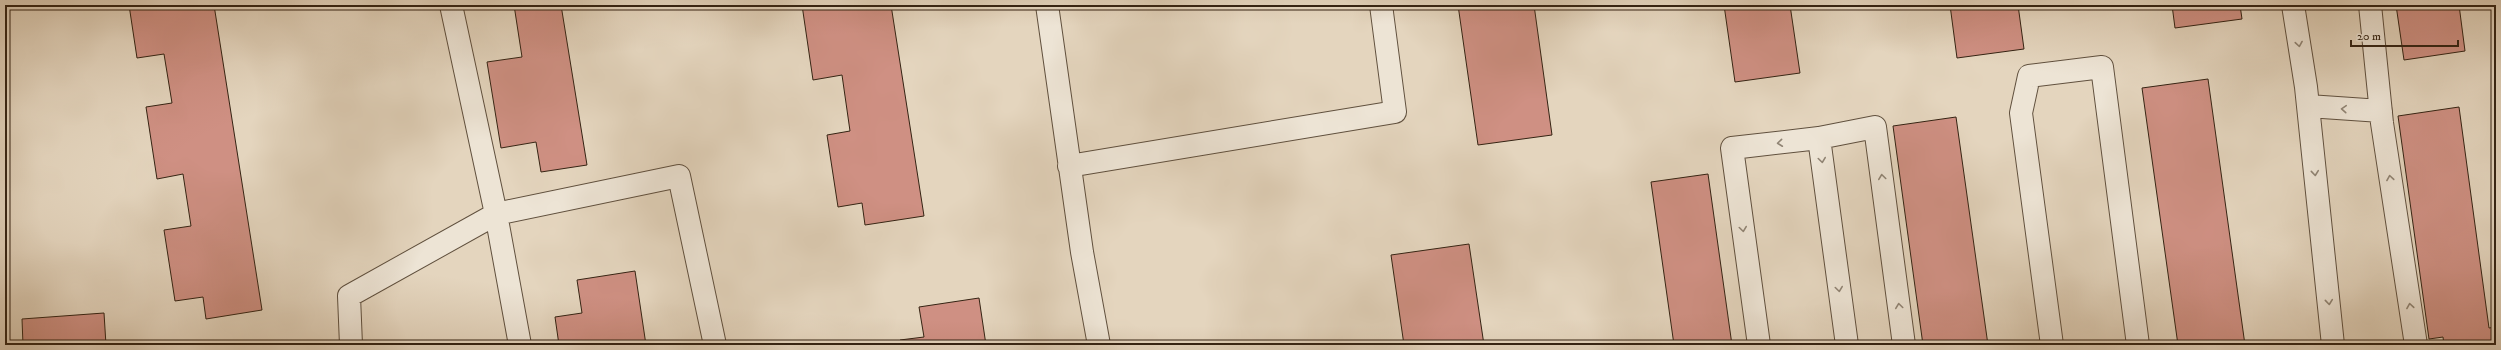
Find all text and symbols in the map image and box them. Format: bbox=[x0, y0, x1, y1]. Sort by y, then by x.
scale bar bbox=[2351, 22, 2458, 48]
text: 20 m bbox=[2357, 29, 2381, 44]
one-way arrow bbox=[2294, 40, 2303, 47]
one-way arrow bbox=[2341, 104, 2347, 113]
one-way arrow bbox=[1777, 138, 1783, 147]
one-way arrow bbox=[1817, 157, 1826, 163]
one-way arrow bbox=[2310, 170, 2319, 176]
one-way arrow bbox=[1878, 174, 1887, 181]
one-way arrow bbox=[2387, 175, 2395, 181]
one-way arrow bbox=[1738, 226, 1747, 232]
one-way arrow bbox=[1834, 286, 1843, 292]
one-way arrow bbox=[2324, 299, 2333, 305]
one-way arrow bbox=[1895, 303, 1904, 309]
one-way arrow bbox=[2406, 303, 2415, 310]

